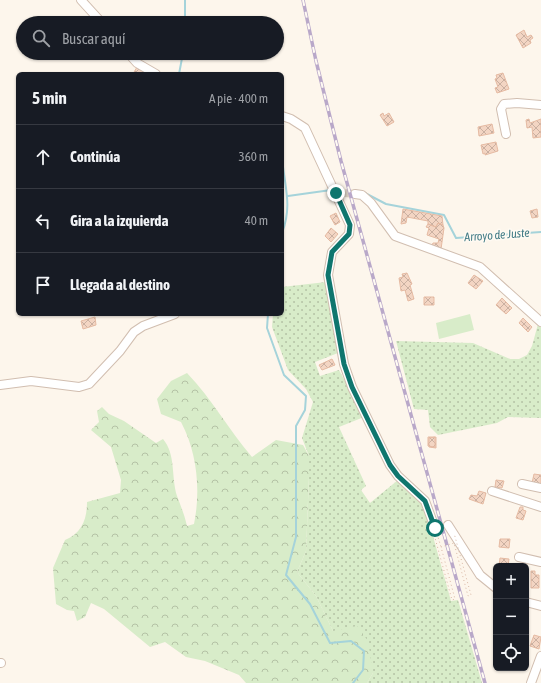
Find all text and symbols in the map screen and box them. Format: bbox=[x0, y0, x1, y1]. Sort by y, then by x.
search box bbox=[16, 16, 284, 60]
icon: search bbox=[30, 27, 52, 49]
text: Buscar aquí bbox=[62, 30, 125, 47]
text: 5 min bbox=[32, 88, 67, 108]
text: A pie · 400 m bbox=[209, 91, 268, 106]
icon: ahead bbox=[32, 146, 54, 168]
text: Continúa bbox=[70, 148, 120, 165]
text: 360 m bbox=[239, 149, 268, 164]
route end bbox=[327, 184, 345, 202]
icon: left bbox=[32, 210, 54, 232]
text: Gira a la izquierda bbox=[70, 212, 168, 229]
text: 40 m bbox=[245, 213, 268, 228]
water label: Arroyo de Juste bbox=[463, 226, 531, 244]
icon: arrive bbox=[32, 274, 54, 296]
text: Llegada al destino bbox=[70, 276, 170, 293]
route start bbox=[426, 519, 444, 537]
map controls bbox=[493, 563, 529, 671]
button: + bbox=[493, 563, 529, 599]
button: − bbox=[493, 599, 529, 635]
button: locate bbox=[493, 635, 529, 671]

